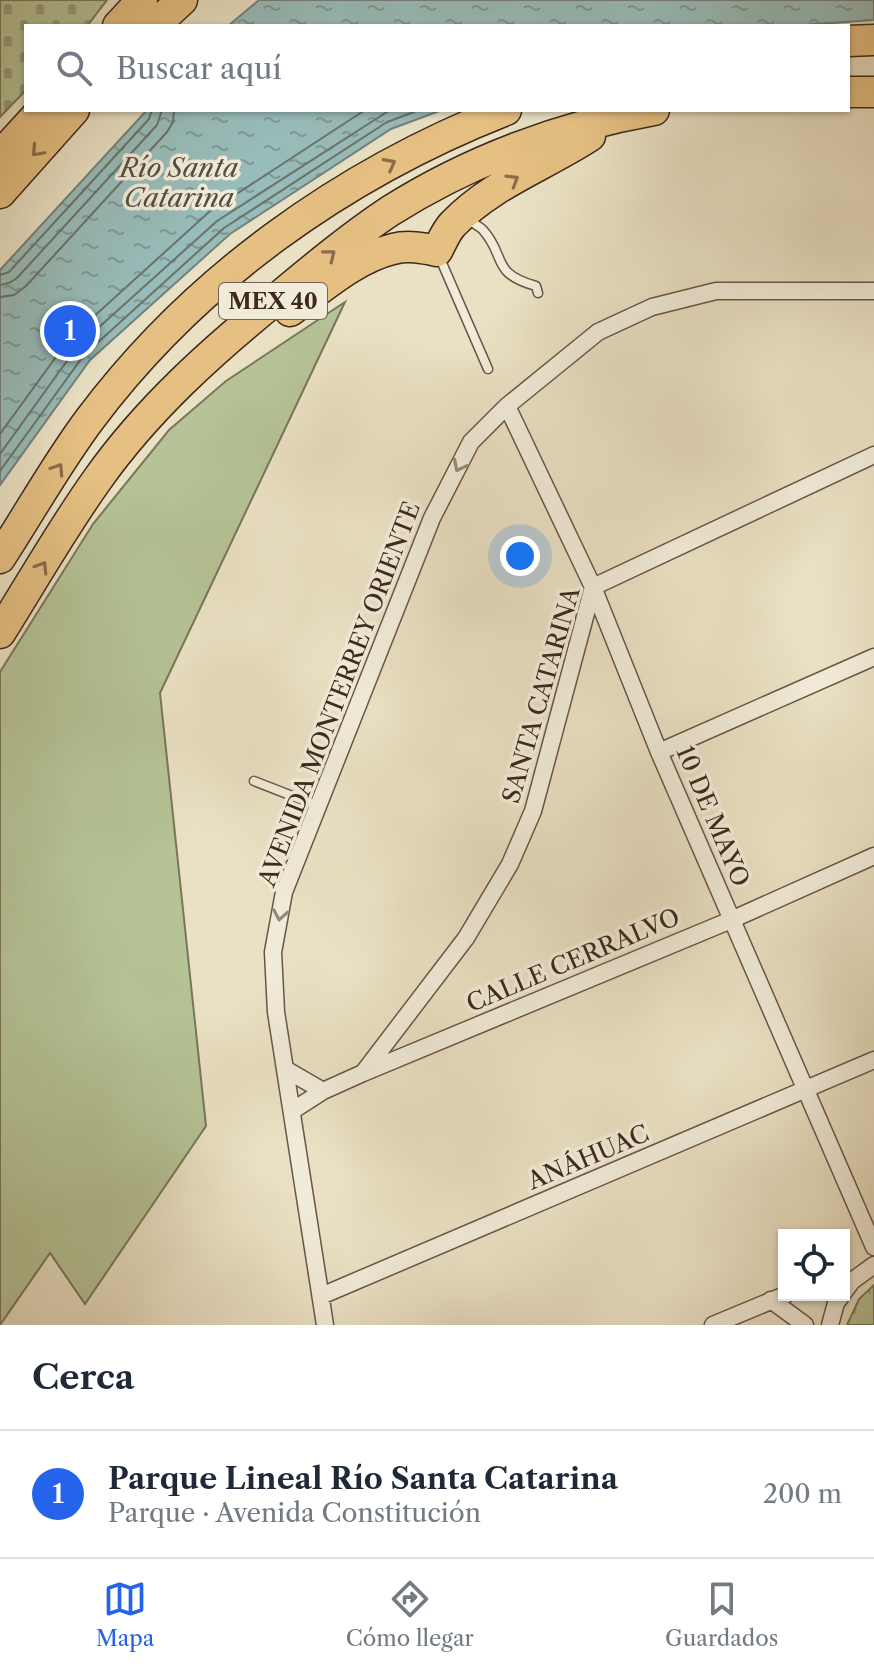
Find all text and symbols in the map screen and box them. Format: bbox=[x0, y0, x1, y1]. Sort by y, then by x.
search box bbox=[24, 24, 850, 112]
icon: search bbox=[52, 46, 96, 90]
text: Buscar aquí bbox=[116, 50, 282, 87]
one-way arrow bbox=[33, 142, 47, 157]
water label: Río Santa Catarina bbox=[118, 152, 239, 214]
one-way arrow bbox=[382, 158, 396, 173]
one-way arrow bbox=[504, 174, 518, 189]
one-way arrow bbox=[321, 250, 336, 264]
road number: MEX 40 bbox=[219, 283, 327, 319]
pin: 1 bbox=[44, 301, 96, 361]
one-way arrow bbox=[453, 458, 468, 473]
one-way arrow bbox=[48, 463, 63, 477]
street label: AVENIDA MONTERREY ORIENTE bbox=[252, 498, 426, 891]
your location bbox=[500, 536, 540, 576]
one-way arrow bbox=[32, 561, 47, 576]
street label: SANTA CATARINA bbox=[496, 582, 586, 806]
street label: 10 DE MAYO bbox=[670, 741, 756, 891]
street label: CALLE CERRALVO bbox=[462, 902, 684, 1018]
one-way arrow bbox=[272, 908, 289, 922]
street label: ANÁHUAC bbox=[522, 1118, 653, 1196]
map controls bbox=[778, 1229, 850, 1301]
button: locate bbox=[778, 1229, 850, 1301]
text: Cerca bbox=[32, 1356, 134, 1398]
text: Parque Lineal Río Santa Catarina bbox=[108, 1460, 618, 1497]
text: 1 bbox=[52, 1478, 64, 1510]
text: 200 m bbox=[763, 1478, 842, 1510]
text: Parque · Avenida Constitución bbox=[108, 1497, 481, 1529]
tab: Mapa bbox=[96, 1577, 154, 1652]
tab: Cómo llegar bbox=[346, 1577, 474, 1652]
tab: Guardados bbox=[665, 1577, 778, 1652]

